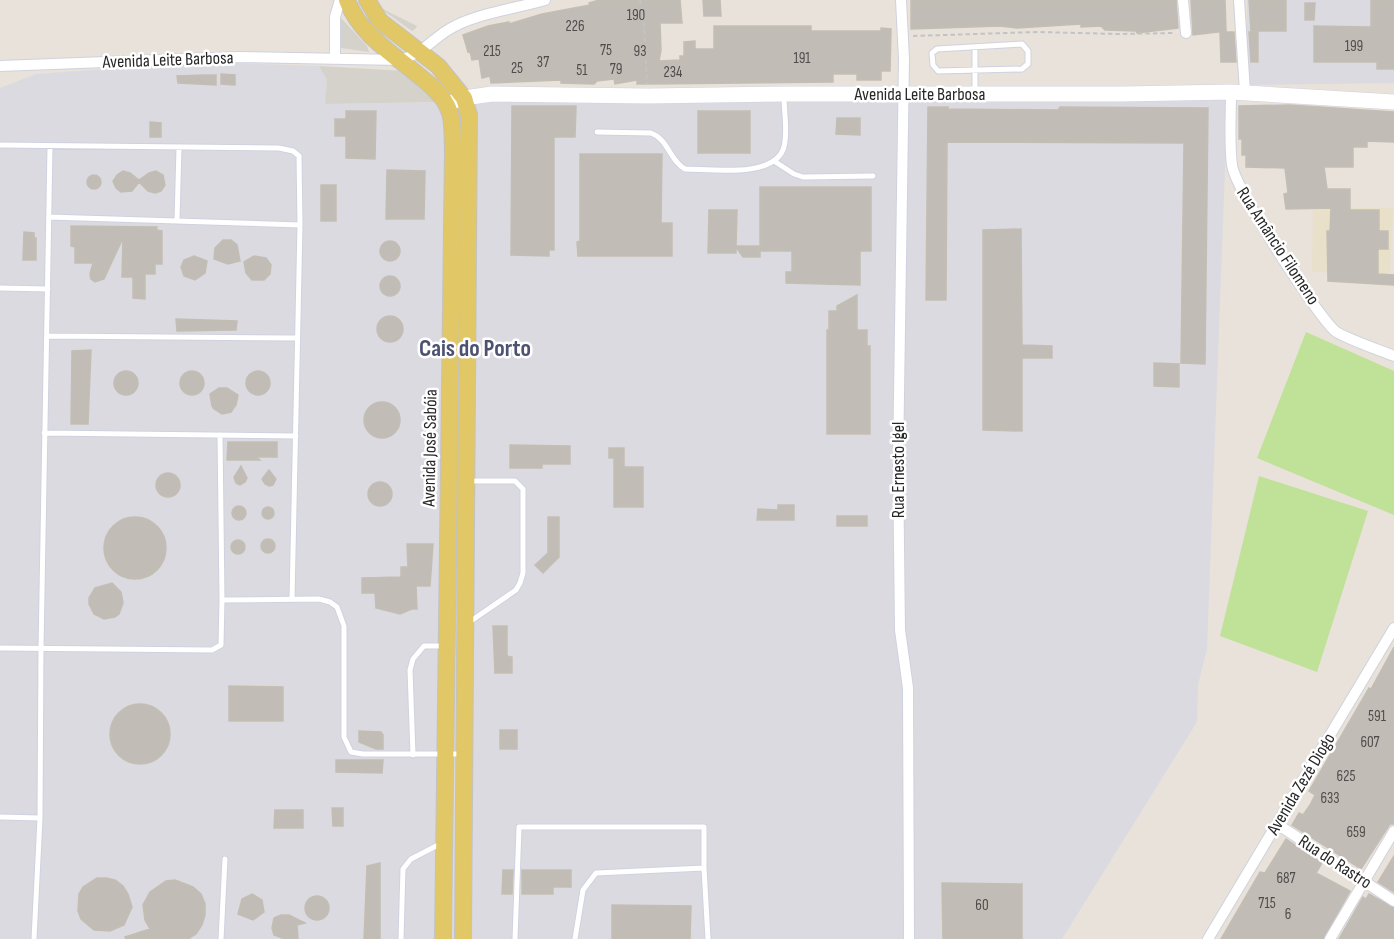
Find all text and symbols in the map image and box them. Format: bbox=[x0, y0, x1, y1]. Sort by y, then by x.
house number: 190 bbox=[627, 6, 645, 25]
house number: 226 bbox=[566, 17, 584, 36]
house number: 199 bbox=[1345, 37, 1363, 56]
house number: 75 bbox=[600, 41, 612, 60]
house number: 215 bbox=[483, 42, 501, 61]
house number: 93 bbox=[634, 42, 646, 61]
street label: Avenida Leite Barbosa bbox=[101, 47, 234, 73]
house number: 191 bbox=[793, 49, 811, 68]
house number: 37 bbox=[537, 53, 549, 72]
house number: 25 bbox=[511, 59, 523, 78]
house number: 79 bbox=[610, 60, 622, 79]
house number: 51 bbox=[576, 61, 588, 80]
house number: 234 bbox=[664, 63, 682, 82]
street label: Avenida Leite Barbosa bbox=[854, 84, 985, 105]
street label: Rua Amâncio Filomeno bbox=[1232, 183, 1324, 309]
district label: Cais do Porto bbox=[419, 334, 531, 363]
street label: Avenida José Sabóia bbox=[418, 389, 442, 508]
street label: Rua Ernesto Igel bbox=[888, 422, 909, 518]
house number: 591 bbox=[1368, 707, 1387, 726]
street label: Avenida Zezé Diogo bbox=[1262, 729, 1340, 839]
house number: 607 bbox=[1360, 733, 1380, 752]
house number: 625 bbox=[1337, 767, 1355, 786]
house number: 633 bbox=[1320, 789, 1340, 808]
house number: 659 bbox=[1346, 823, 1366, 842]
street label: Rua do Rastro bbox=[1295, 831, 1375, 893]
house number: 687 bbox=[1276, 869, 1296, 888]
house number: 715 bbox=[1258, 894, 1276, 913]
house number: 60 bbox=[975, 896, 989, 915]
house number: 6 bbox=[1285, 905, 1291, 924]

